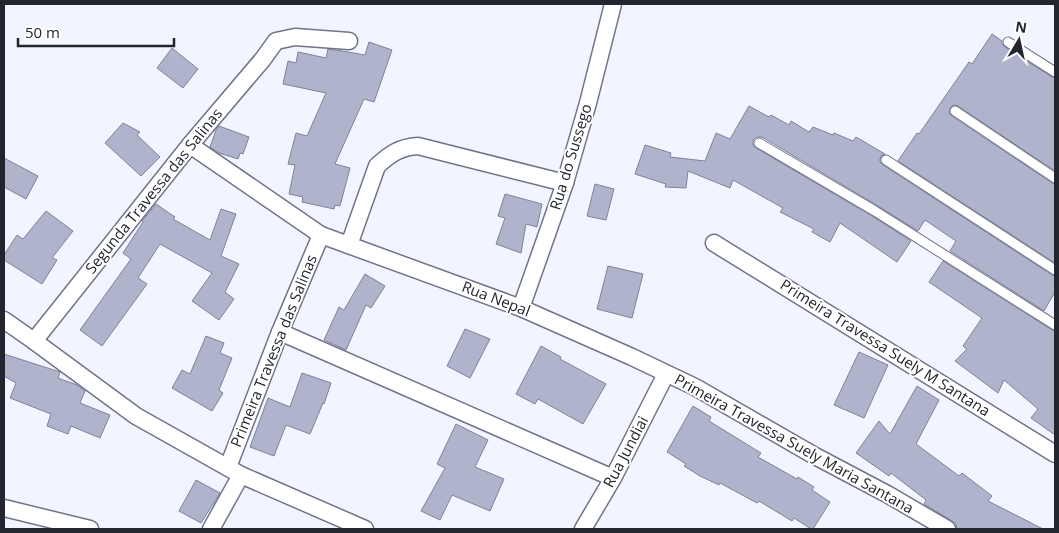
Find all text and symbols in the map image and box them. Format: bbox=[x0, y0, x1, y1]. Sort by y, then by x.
scale bar bbox=[18, 15, 174, 47]
north arrow bbox=[994, 15, 1044, 65]
text: N bbox=[1014, 16, 1028, 37]
text: 50 m bbox=[25, 22, 60, 42]
street label: Rua do Sussego bbox=[544, 101, 596, 212]
street label: Segunda Travessa das Salinas bbox=[80, 104, 226, 277]
street label: Primeira Travessa das Salinas bbox=[225, 251, 321, 450]
street label: Primeira Travessa Suely M Santana bbox=[777, 274, 994, 420]
street label: Rua Nepal bbox=[459, 276, 533, 320]
street label: Primeira Travessa Suely Maria Santana bbox=[671, 369, 918, 517]
street label: Rua Jundiai bbox=[598, 412, 652, 491]

